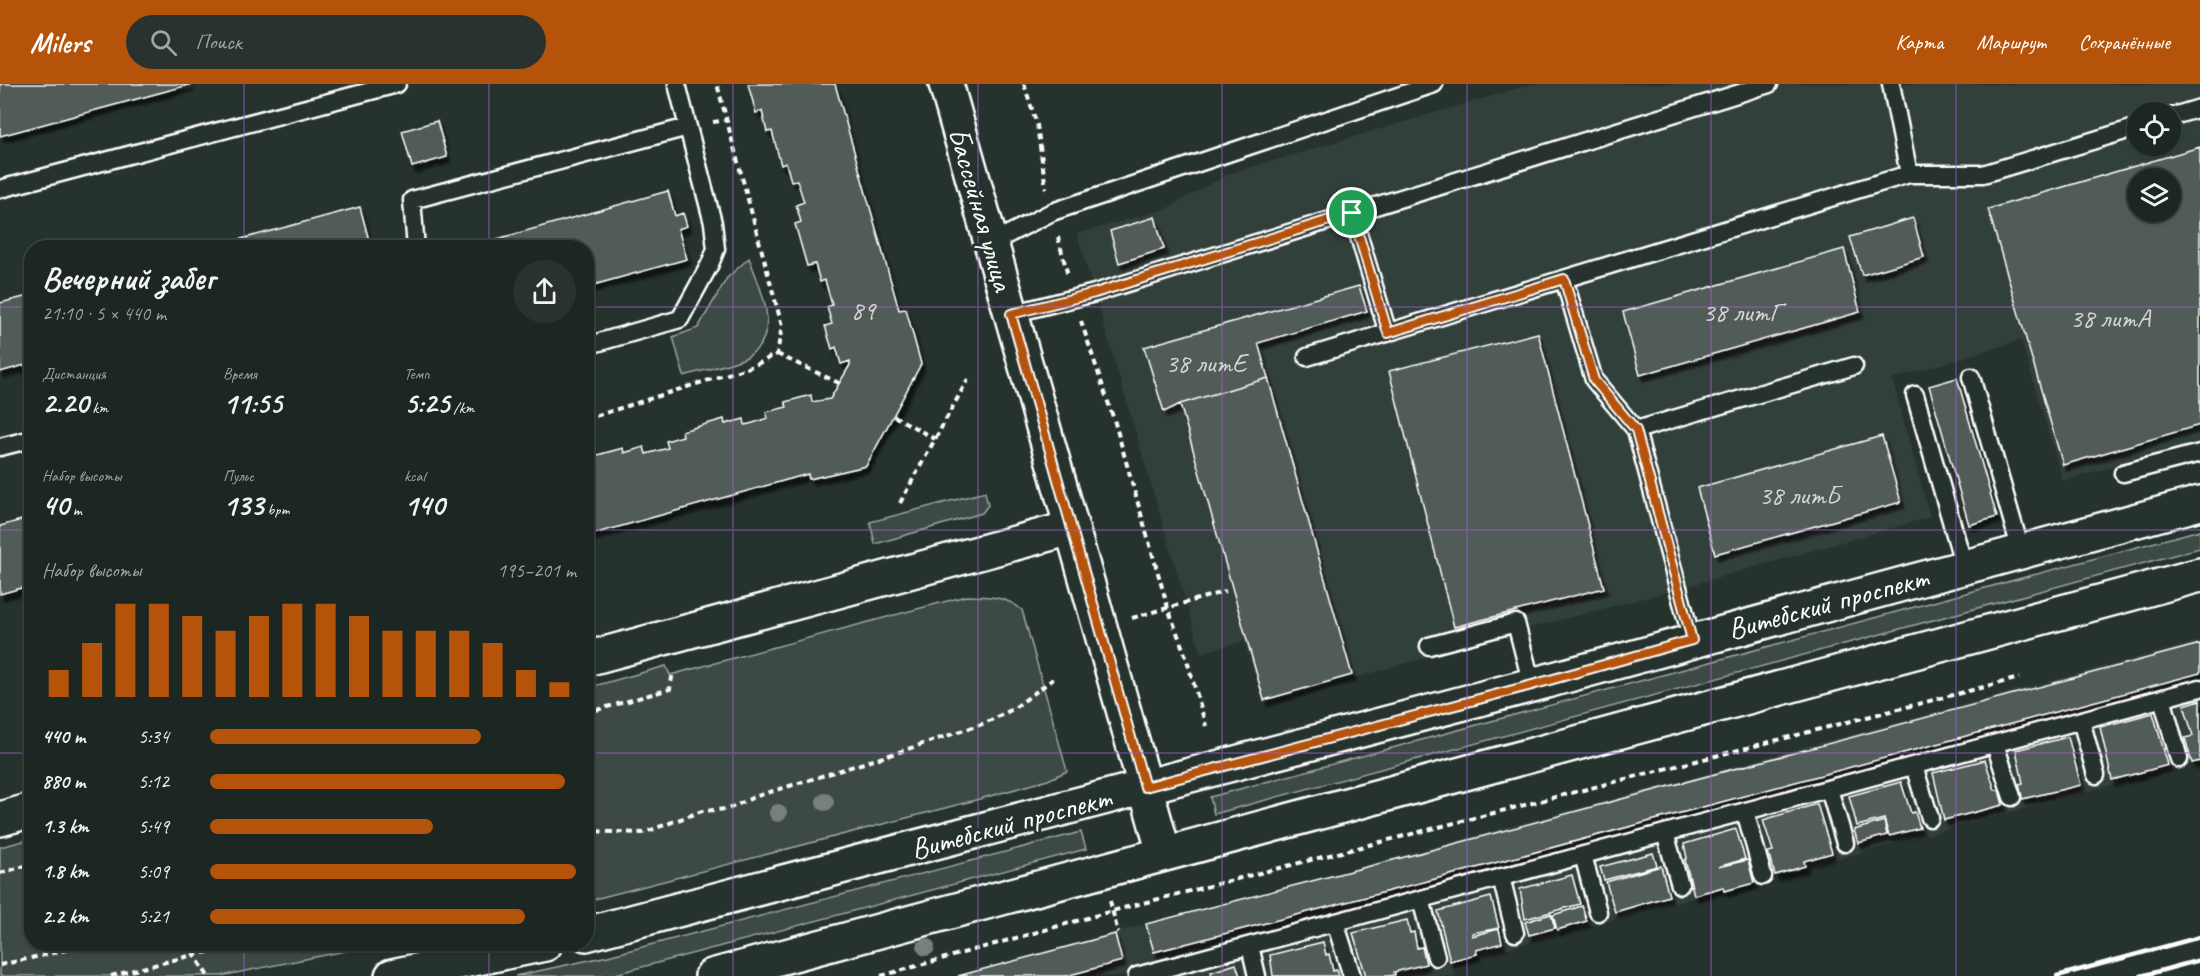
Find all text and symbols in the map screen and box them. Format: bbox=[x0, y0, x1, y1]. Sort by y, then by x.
search box bbox=[126, 15, 546, 69]
text: Milers bbox=[30, 25, 90, 60]
icon: search bbox=[147, 26, 180, 59]
text: Поиск bbox=[195, 28, 242, 56]
text: Карта bbox=[1895, 29, 1944, 55]
text: Маршрут bbox=[1977, 29, 2046, 55]
text: Сохранённые bbox=[2079, 29, 2170, 55]
map controls bbox=[2127, 102, 2181, 222]
button: locate bbox=[2127, 102, 2181, 156]
street label: Бассейная улица bbox=[940, 123, 1023, 297]
button: layers bbox=[2127, 168, 2181, 222]
pin bbox=[1326, 187, 1377, 238]
icon: arrive bbox=[1335, 196, 1368, 229]
text: Вечерний забег bbox=[42, 257, 215, 299]
button: share bbox=[513, 260, 576, 323]
house number: 89 bbox=[851, 293, 877, 327]
house number: 38 литГ bbox=[1702, 295, 1787, 329]
text: 21:10 · 5 × 440 m bbox=[42, 301, 166, 326]
house number: 38 литА bbox=[2070, 301, 2152, 335]
house number: 38 литЕ bbox=[1165, 346, 1250, 380]
text: Дистанция bbox=[42, 364, 106, 384]
text: Время bbox=[223, 364, 257, 384]
text: Темп bbox=[404, 364, 430, 384]
text: 2.20 bbox=[42, 384, 88, 422]
text: 11:55 bbox=[223, 384, 282, 422]
text: 5:25 bbox=[404, 384, 449, 422]
text: km bbox=[88, 398, 108, 418]
text: /km bbox=[449, 398, 474, 418]
text: Набор высоты bbox=[42, 466, 121, 486]
text: Пульс bbox=[223, 466, 254, 486]
text: kcal bbox=[404, 466, 425, 486]
house number: 38 литБ bbox=[1759, 478, 1844, 512]
text: 40 bbox=[42, 486, 69, 524]
text: 133 bbox=[223, 486, 264, 524]
text: 140 bbox=[404, 486, 445, 524]
text: m bbox=[69, 500, 82, 520]
text: bpm bbox=[264, 500, 289, 520]
text: Набор высоты bbox=[42, 558, 141, 583]
text: 195–201 m bbox=[497, 558, 576, 583]
street label: Витебский проспект bbox=[1723, 558, 1934, 648]
text: 440 m bbox=[42, 724, 85, 749]
text: 5:34 bbox=[138, 724, 169, 749]
text: 880 m bbox=[42, 769, 85, 794]
text: 5:12 bbox=[138, 769, 169, 794]
street label: Витебский проспект bbox=[906, 778, 1117, 868]
text: 1.3 km bbox=[42, 814, 89, 839]
text: 5:49 bbox=[138, 814, 169, 839]
text: 1.8 km bbox=[42, 859, 89, 884]
text: 5:09 bbox=[138, 859, 169, 884]
text: 2.2 km bbox=[42, 904, 89, 929]
text: 5:21 bbox=[138, 904, 169, 929]

